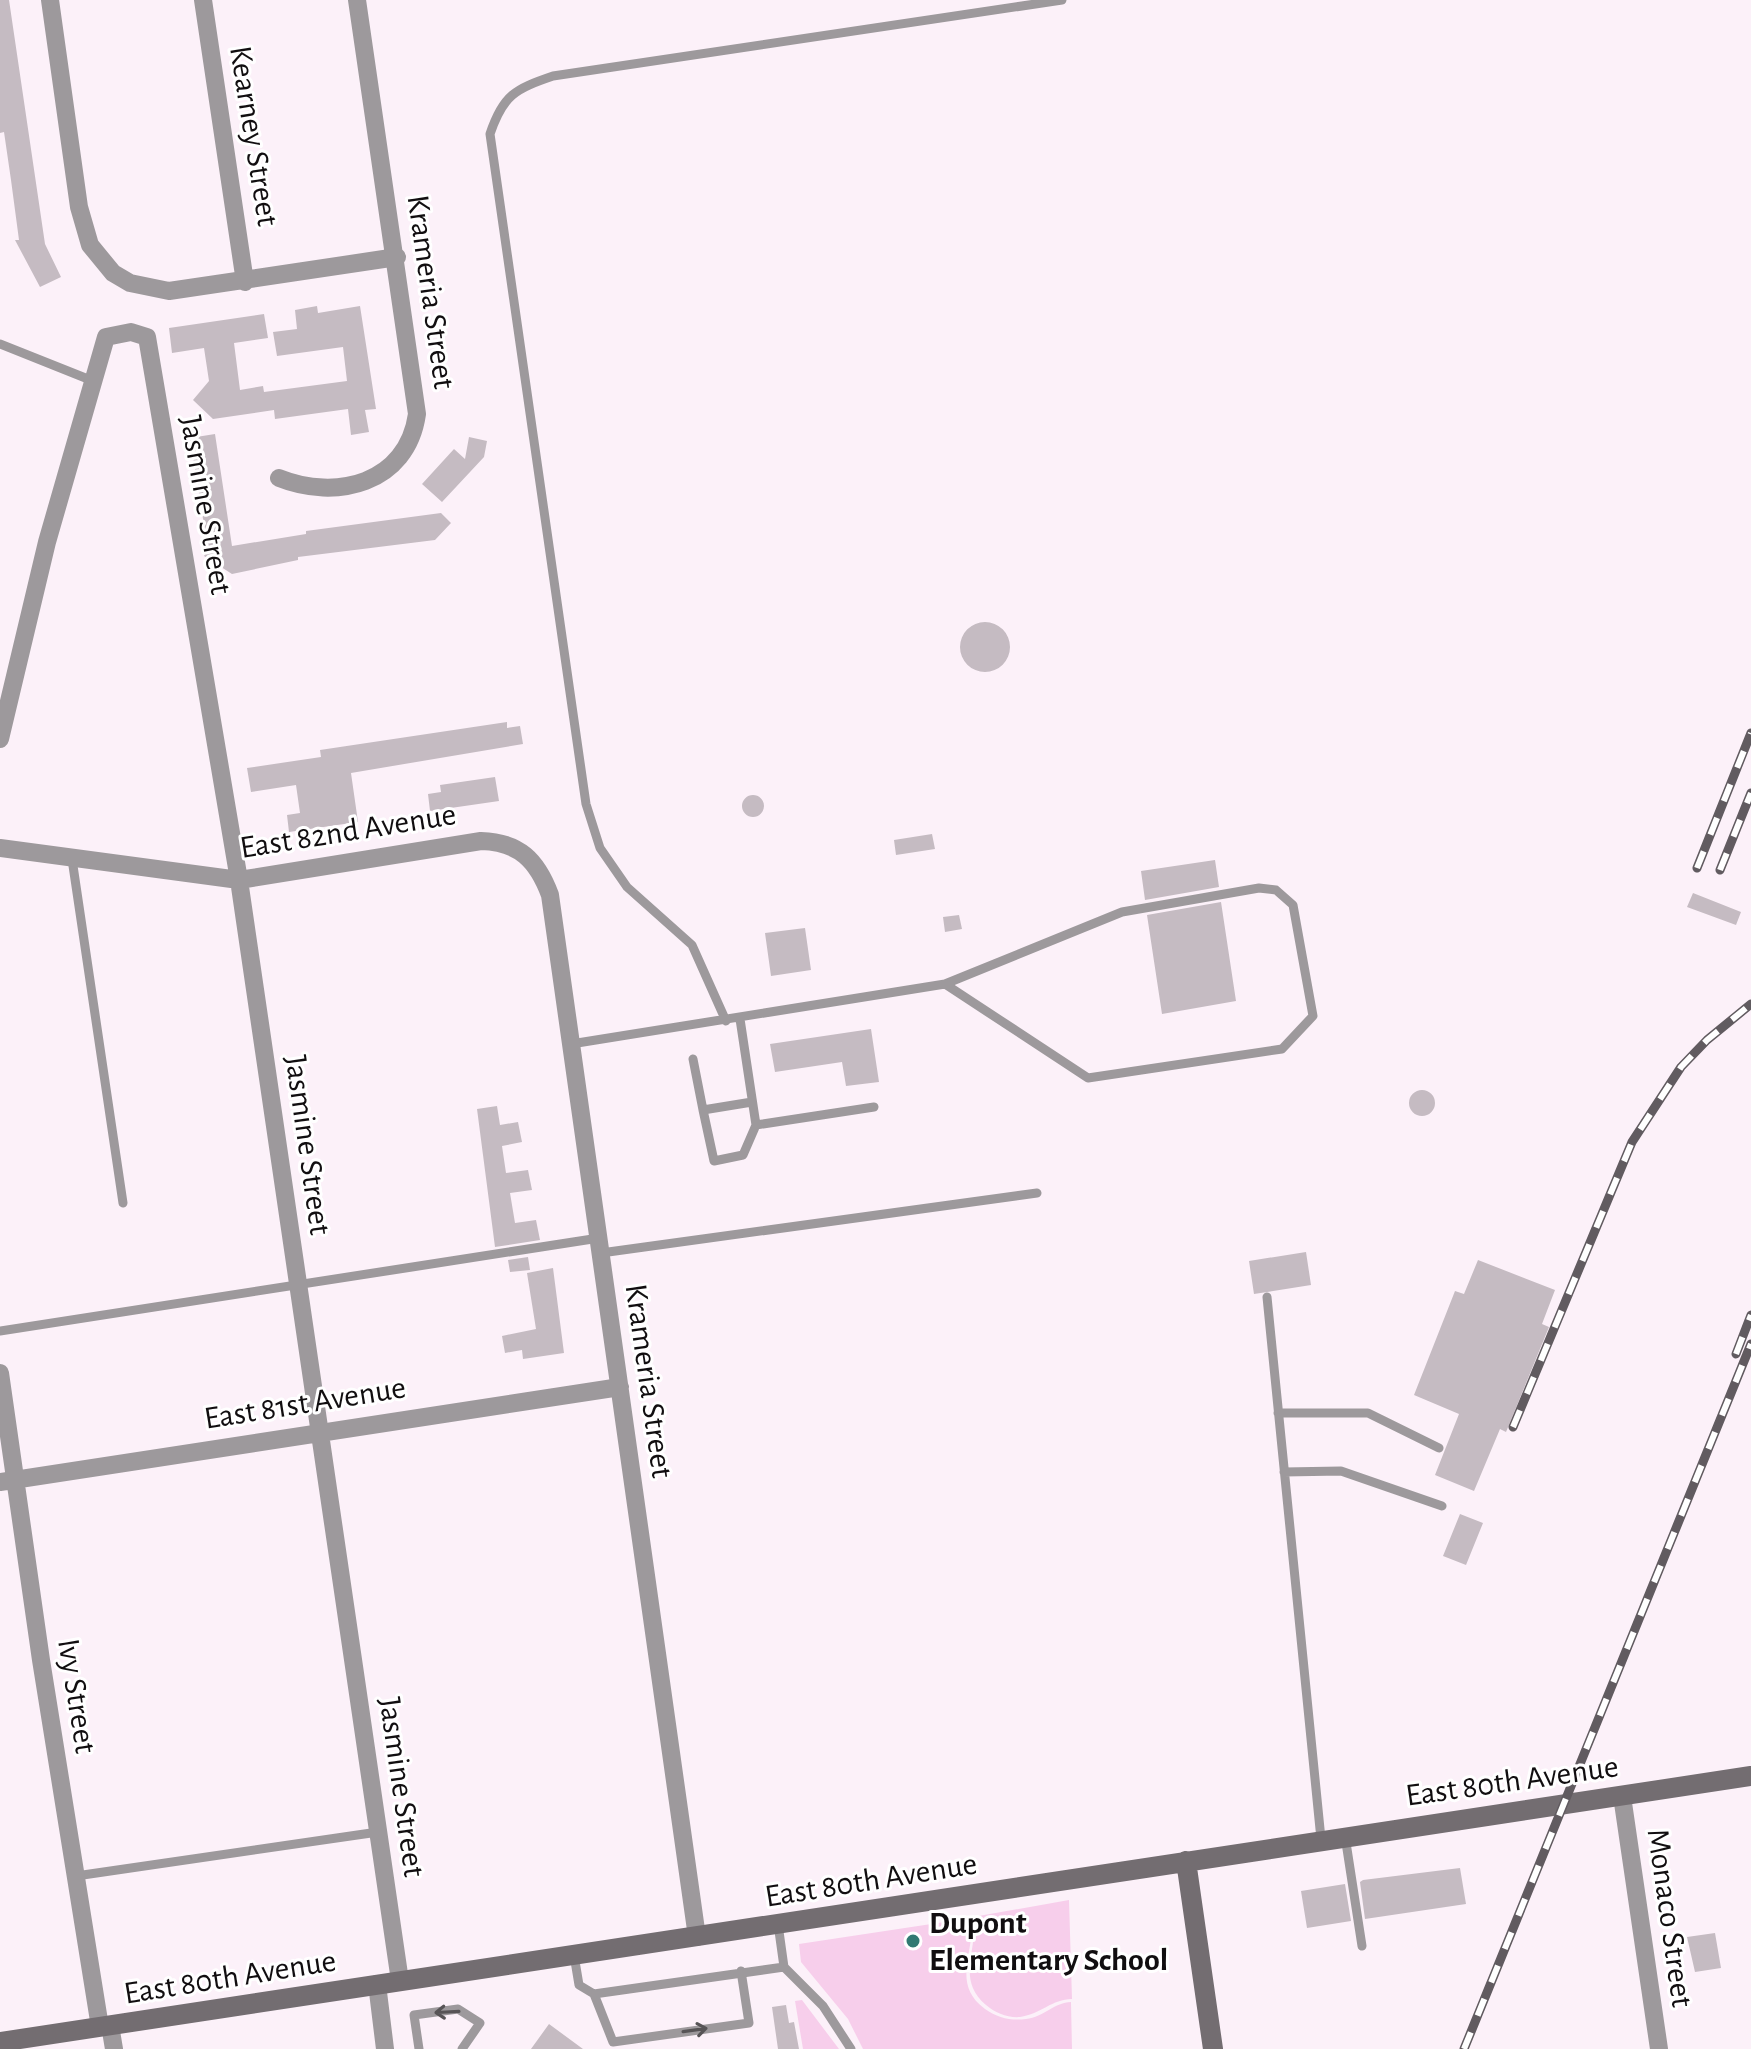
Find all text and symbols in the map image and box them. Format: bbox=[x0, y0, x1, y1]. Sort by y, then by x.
street label: Kearney Street bbox=[224, 44, 284, 228]
street label: Krameria Street bbox=[402, 193, 460, 391]
street label: Jasmine Street bbox=[175, 413, 237, 597]
street label: East 82nd Avenue bbox=[238, 798, 458, 864]
street label: Jasmine Street bbox=[280, 1053, 336, 1237]
street label: Krameria Street bbox=[620, 1282, 678, 1480]
street label: East 81st Avenue bbox=[202, 1371, 408, 1435]
street label: Ivy Street bbox=[52, 1637, 102, 1755]
street label: Jasmine Street bbox=[374, 1695, 430, 1879]
street label: East 80th Avenue bbox=[1404, 1750, 1620, 1812]
street label: Monaco Street bbox=[1642, 1827, 1698, 2009]
street label: East 80th Avenue bbox=[763, 1847, 979, 1913]
place label: Dupont Elementary School bbox=[929, 1907, 1168, 1976]
marker: Dupont Elementary School bbox=[904, 1932, 922, 1950]
street label: East 80th Avenue bbox=[122, 1944, 338, 2010]
one-way arrow bbox=[434, 2005, 461, 2020]
one-way arrow bbox=[682, 2022, 707, 2037]

